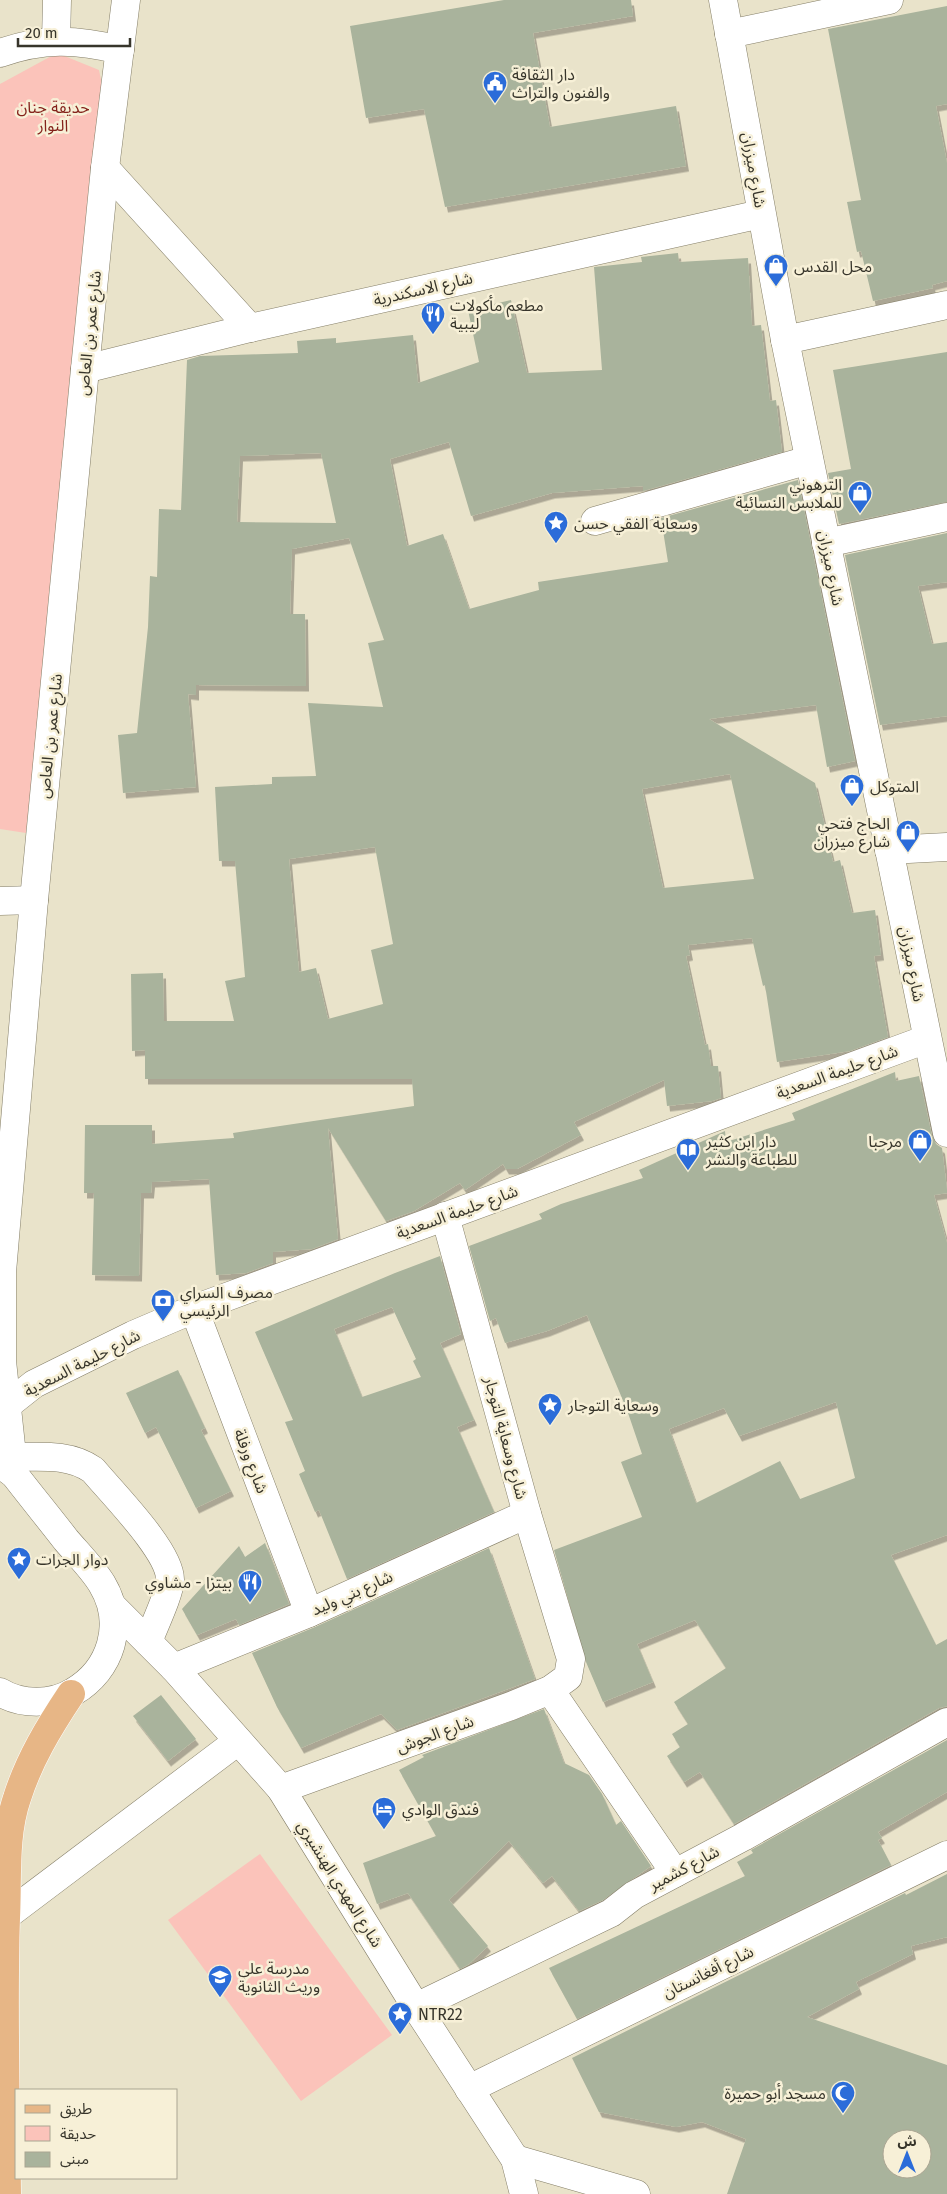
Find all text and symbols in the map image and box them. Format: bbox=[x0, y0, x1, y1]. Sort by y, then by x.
scale bar bbox=[18, 15, 130, 47]
text: 20 m bbox=[25, 24, 58, 42]
place label: دار الثقافة والفنون والتراث bbox=[512, 65, 610, 102]
public building icon: دار الثقافة والفنون والتراث bbox=[482, 70, 508, 104]
park label: حديقة جنان النوار bbox=[16, 98, 90, 135]
street label: شارع ميزران bbox=[735, 131, 770, 210]
shop icon: محل القدس bbox=[763, 253, 789, 287]
place label: محل القدس bbox=[794, 257, 872, 276]
street label: شارع الاسكندرية bbox=[372, 268, 475, 313]
street label: شارع عمر بن العاص bbox=[73, 270, 108, 397]
place label: مطعم مأكولات ليبية bbox=[450, 295, 544, 333]
restaurant icon: مطعم مأكولات ليبية bbox=[420, 301, 446, 335]
place label: الترهوني للملابس النسائية bbox=[736, 475, 842, 512]
shop icon: الترهوني للملابس النسائية bbox=[847, 480, 873, 514]
place icon: وسعاية الفقي حسن bbox=[543, 510, 569, 544]
place label: وسعاية الفقي حسن bbox=[574, 514, 698, 535]
street label: شارع ميزران bbox=[811, 529, 848, 608]
street label: شارع عمر بن العاص bbox=[34, 673, 69, 800]
shop icon: المتوكل bbox=[839, 773, 865, 807]
place label: المتوكل bbox=[870, 777, 919, 796]
place label: الحاج فتحي شارع ميزران bbox=[814, 814, 890, 854]
shop icon: الحاج فتحي شارع ميزران bbox=[895, 819, 921, 853]
street label: شارع ميزران bbox=[892, 925, 929, 1004]
street label: شارع حليمة السعدية bbox=[774, 1041, 901, 1106]
shop icon: مرحبا bbox=[907, 1128, 933, 1162]
place label: دار ابن كثير للطباعة والنشر bbox=[705, 1132, 797, 1169]
place label: مرحبا bbox=[868, 1132, 902, 1151]
library icon: دار ابن كثير للطباعة والنشر bbox=[675, 1137, 701, 1171]
street label: شارع حليمة السعدية bbox=[394, 1181, 521, 1246]
place label: مصرف السراي الرئيسي bbox=[180, 1283, 273, 1322]
bank icon: مصرف السراي الرئيسي bbox=[150, 1288, 176, 1322]
street label: شارع حليمة السعدية bbox=[21, 1326, 145, 1403]
street label: شارع وسعاية التوجار bbox=[477, 1374, 532, 1502]
place icon: وسعاية التوجار bbox=[537, 1392, 563, 1426]
place label: وسعاية التوجار bbox=[567, 1396, 659, 1415]
street label: شارع ورفلة bbox=[227, 1426, 272, 1497]
place icon: دوار الجرات bbox=[6, 1546, 32, 1580]
place label: دوار الجرات bbox=[36, 1550, 109, 1569]
street label: شارع بني وليد bbox=[308, 1567, 397, 1622]
restaurant icon: بيتزا - مشاوي bbox=[237, 1569, 263, 1603]
place label: بيتزا - مشاوي bbox=[145, 1573, 232, 1594]
street label: شارع الجوش bbox=[394, 1711, 477, 1760]
hotel icon: فندق الوادي bbox=[371, 1796, 397, 1830]
place label: فندق الوادي bbox=[402, 1800, 479, 1821]
street label: شارع المهدي الهنشيري bbox=[291, 1817, 387, 1952]
street label: شارع كشمير bbox=[645, 1841, 724, 1898]
street label: شارع أفغانستان bbox=[659, 1942, 758, 2005]
place label: مدرسة علي وريث الثانوية bbox=[238, 1959, 320, 1996]
school or university icon: مدرسة علي وريث الثانوية bbox=[207, 1964, 233, 1998]
place icon: NTR22 bbox=[387, 2001, 413, 2035]
place label: NTR22 bbox=[418, 2005, 463, 2024]
mosque icon: مسجد أبو حميرة bbox=[830, 2080, 856, 2114]
place label: مسجد أبو حميرة bbox=[724, 2083, 826, 2103]
legend bbox=[15, 2089, 178, 2179]
text: طريق bbox=[60, 2100, 92, 2119]
text: حديقة bbox=[60, 2125, 96, 2143]
north arrow bbox=[882, 2129, 932, 2179]
text: ش bbox=[897, 2133, 917, 2150]
text: مبنى bbox=[60, 2150, 89, 2168]

